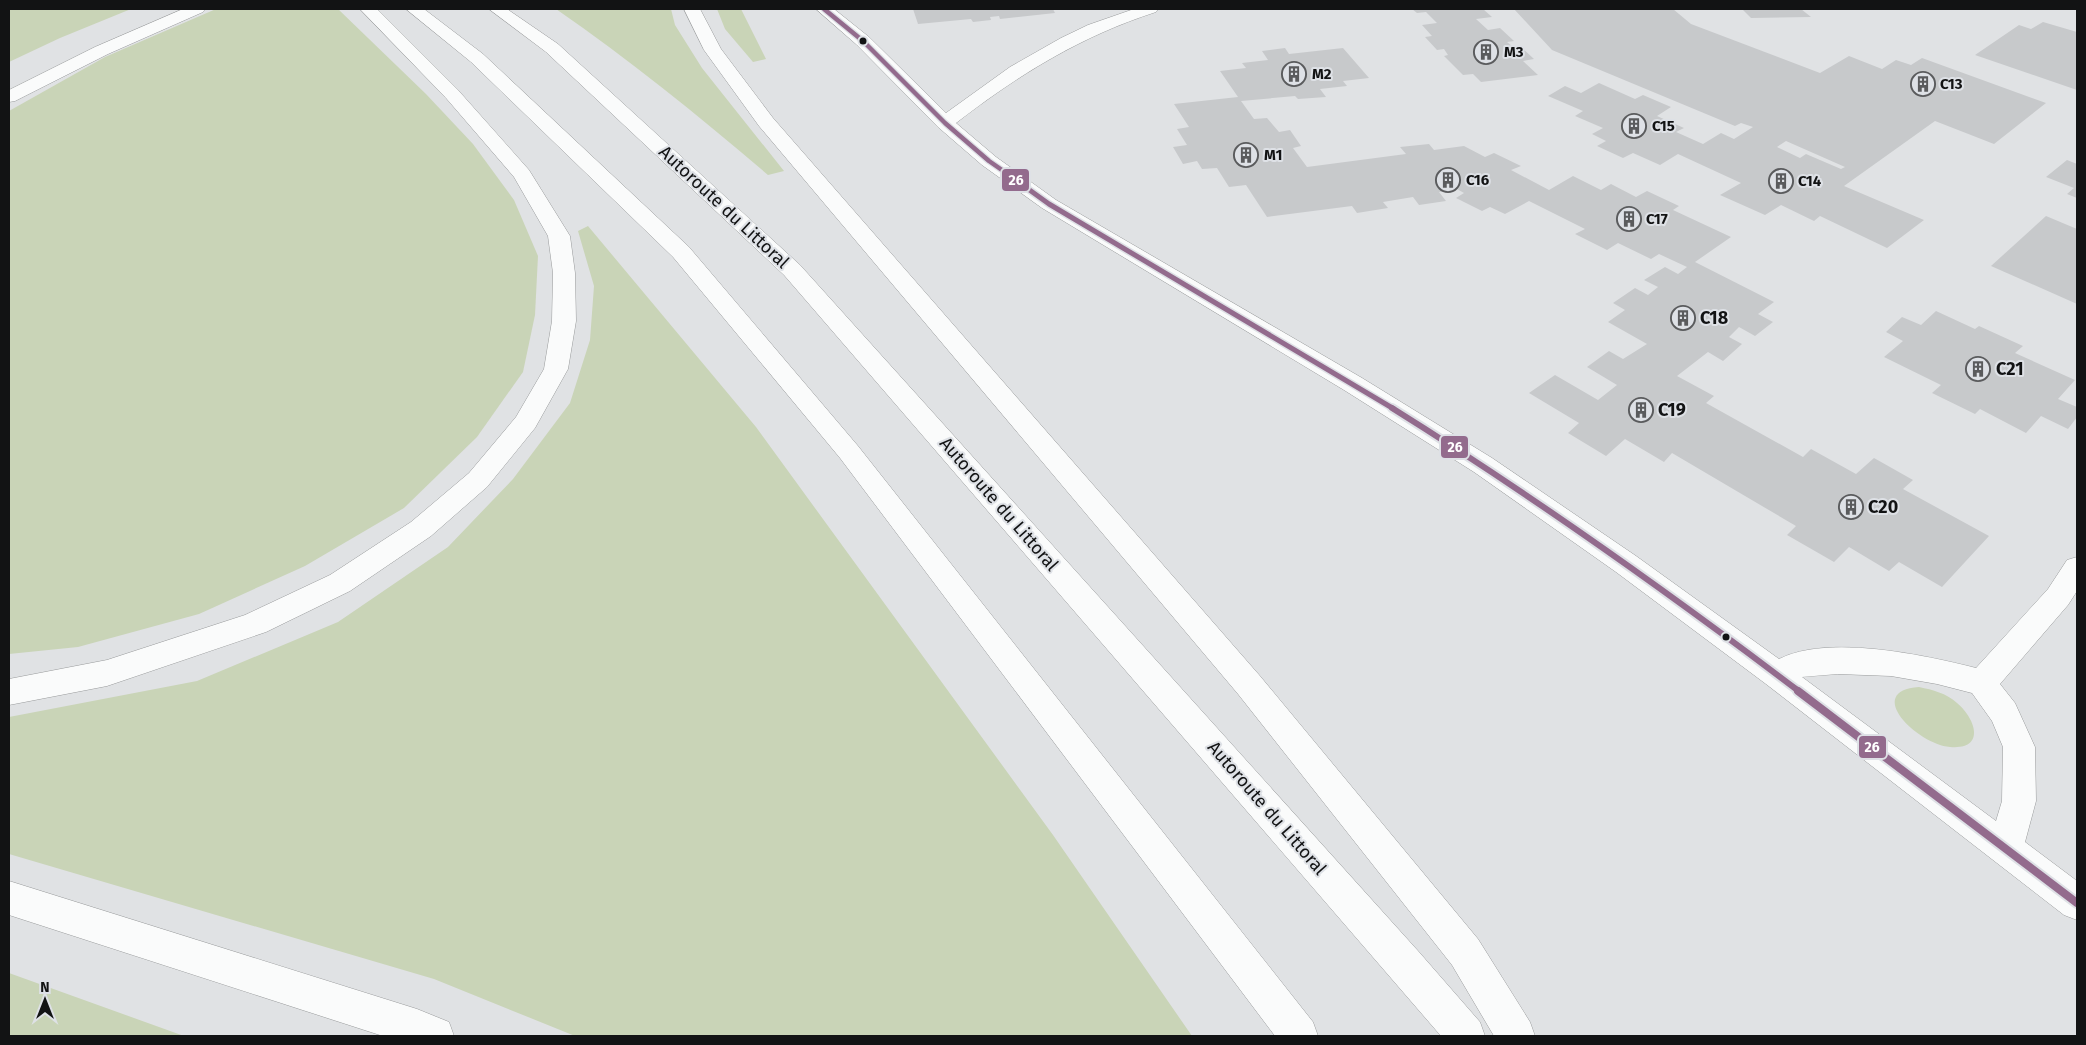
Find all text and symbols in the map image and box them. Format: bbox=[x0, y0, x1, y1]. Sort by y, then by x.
unlabelled marker bbox=[858, 36, 868, 46]
building icon: M3 bbox=[1473, 39, 1499, 65]
place label: M3 bbox=[1504, 43, 1524, 61]
building icon: M2 bbox=[1281, 61, 1307, 87]
place label: M2 bbox=[1312, 65, 1332, 83]
building icon: C13 bbox=[1910, 71, 1936, 97]
place label: C13 bbox=[1940, 75, 1963, 93]
building icon: C15 bbox=[1621, 113, 1647, 139]
place label: C15 bbox=[1652, 117, 1675, 135]
street label: Autoroute du Littoral bbox=[654, 141, 794, 273]
building icon: M1 bbox=[1233, 142, 1259, 168]
place label: M1 bbox=[1264, 146, 1282, 164]
building icon: C16 bbox=[1435, 167, 1461, 193]
line badge: 26 bbox=[1001, 168, 1030, 192]
building icon: C14 bbox=[1768, 168, 1794, 194]
place label: C16 bbox=[1466, 171, 1490, 189]
text: 26 bbox=[1008, 172, 1024, 189]
place label: C14 bbox=[1798, 172, 1822, 190]
building icon: C17 bbox=[1616, 206, 1642, 232]
place label: C17 bbox=[1646, 210, 1668, 228]
building icon: C18 bbox=[1670, 305, 1696, 331]
place label: C18 bbox=[1700, 307, 1728, 329]
building icon: C21 bbox=[1965, 356, 1991, 382]
place label: C21 bbox=[1996, 358, 2024, 380]
building icon: C19 bbox=[1628, 397, 1654, 423]
place label: C19 bbox=[1658, 399, 1686, 421]
street label: Autoroute du Littoral bbox=[935, 433, 1063, 575]
line badge: 26 bbox=[1440, 435, 1469, 459]
text: 26 bbox=[1447, 439, 1463, 456]
building icon: C20 bbox=[1838, 494, 1864, 520]
place label: C20 bbox=[1868, 496, 1898, 518]
unlabelled marker bbox=[1721, 632, 1731, 642]
line badge: 26 bbox=[1858, 735, 1887, 759]
street label: Autoroute du Littoral bbox=[1203, 737, 1331, 879]
text: 26 bbox=[1864, 739, 1880, 756]
north arrow bbox=[20, 975, 70, 1025]
text: N bbox=[40, 979, 50, 996]

